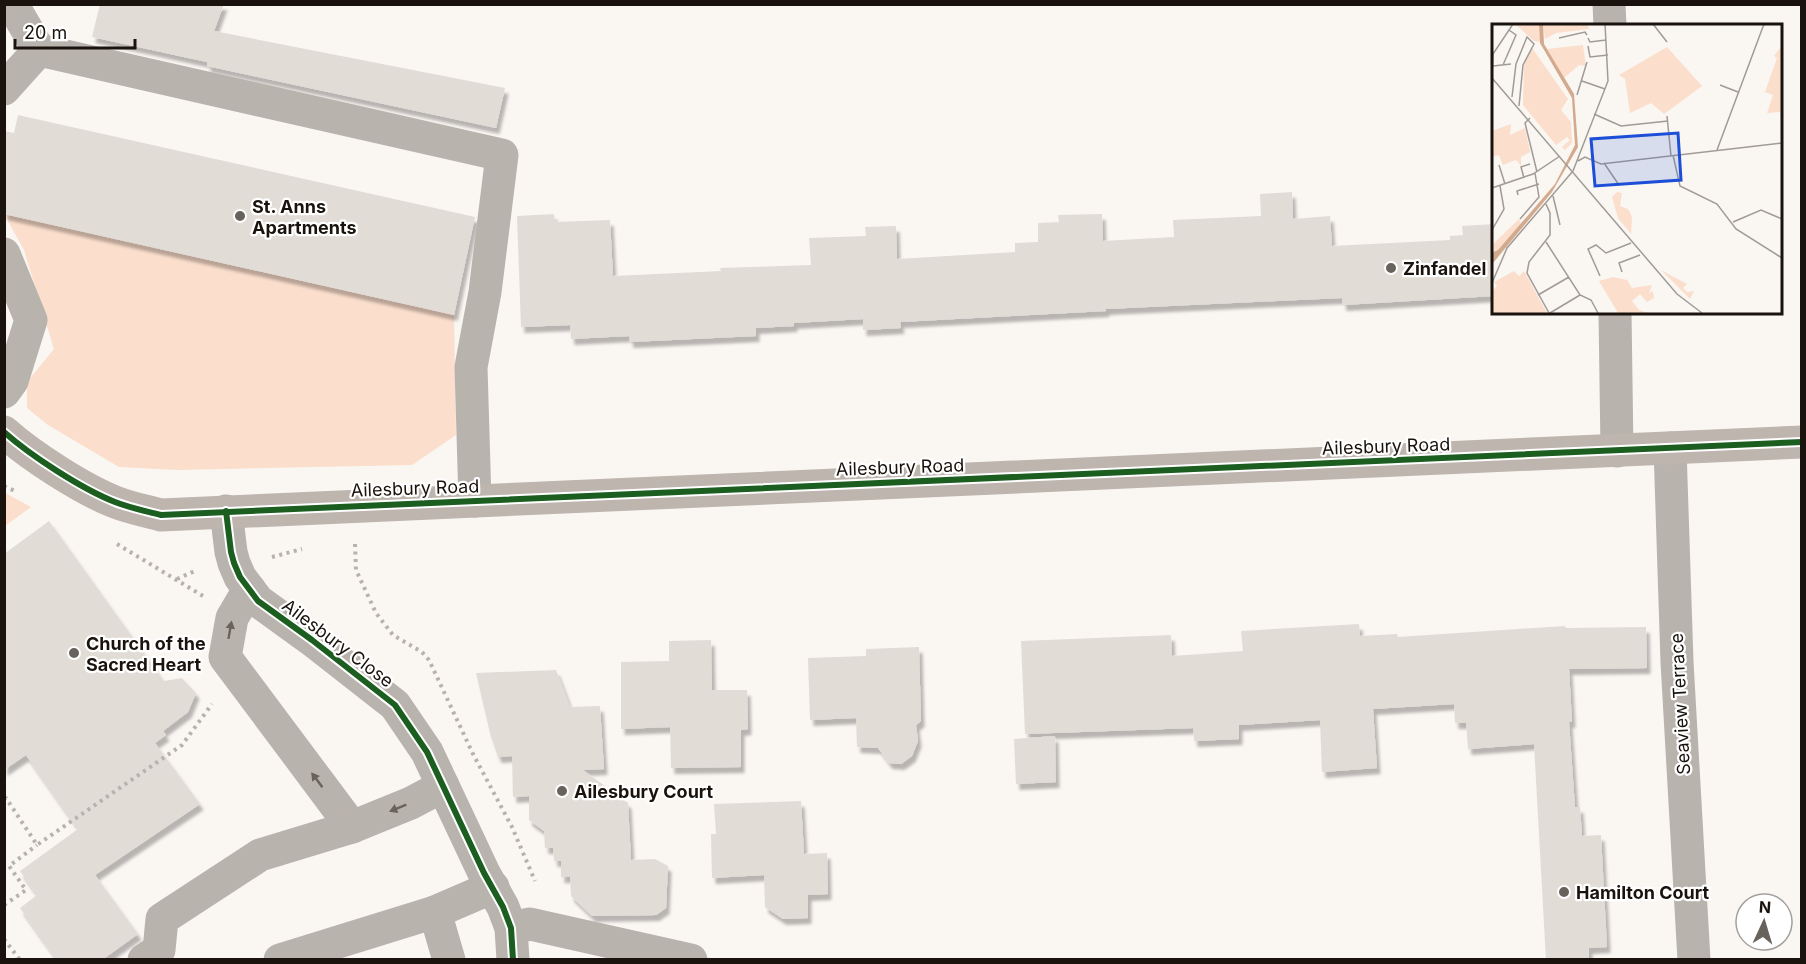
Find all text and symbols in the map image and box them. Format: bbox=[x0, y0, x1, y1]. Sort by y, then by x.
scale bar bbox=[15, 12, 135, 50]
text: 20 m bbox=[24, 22, 67, 43]
inset map bbox=[1492, 24, 1782, 314]
place label: St. Anns Apartments bbox=[252, 196, 357, 238]
marker: St. Anns Apartments bbox=[233, 209, 247, 223]
place label: Zinfandel bbox=[1403, 258, 1486, 279]
marker: Zinfandel bbox=[1384, 261, 1398, 275]
street label: Ailesbury Road bbox=[1321, 433, 1451, 459]
street label: Ailesbury Road bbox=[835, 454, 965, 480]
street label: Ailesbury Road bbox=[350, 475, 480, 501]
street label: Ailesbury Close bbox=[278, 594, 398, 692]
one-way arrow bbox=[226, 620, 235, 639]
place label: Church of the Sacred Heart bbox=[86, 633, 206, 675]
street label: Seaview Terrace bbox=[1666, 633, 1694, 775]
marker: Church of the Sacred Heart bbox=[67, 646, 81, 660]
one-way arrow bbox=[310, 772, 323, 788]
place label: Ailesbury Court bbox=[574, 781, 714, 802]
marker: Ailesbury Court bbox=[555, 784, 569, 798]
one-way arrow bbox=[389, 803, 407, 813]
place label: Hamilton Court bbox=[1576, 882, 1710, 903]
marker: Hamilton Court bbox=[1557, 885, 1571, 899]
north arrow bbox=[1734, 892, 1794, 952]
text: N bbox=[1758, 897, 1772, 917]

